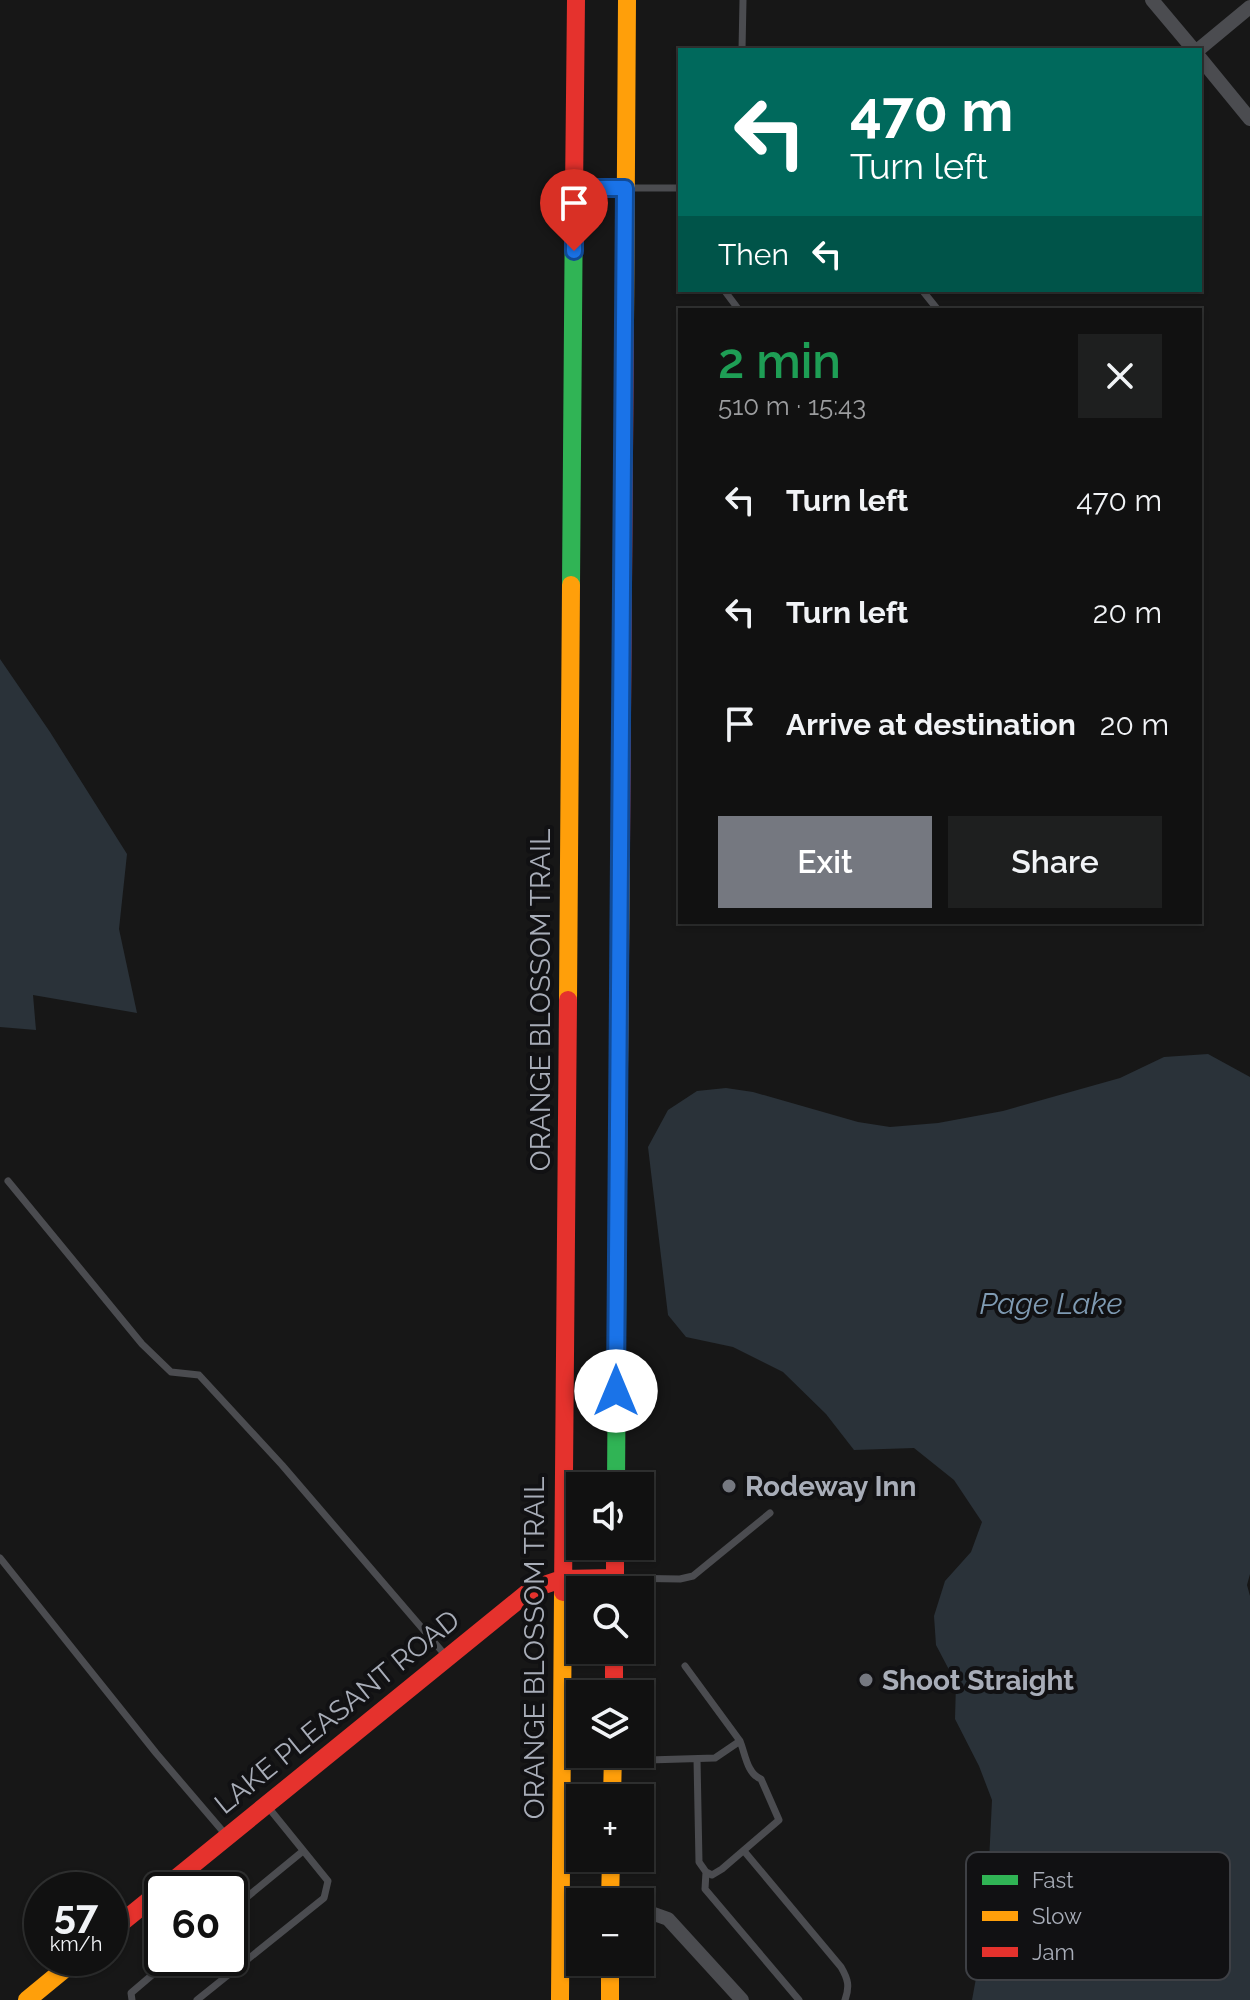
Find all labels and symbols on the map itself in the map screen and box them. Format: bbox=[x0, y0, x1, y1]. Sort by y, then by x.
pin bbox=[540, 169, 608, 251]
street label: ORANGE BLOSSOM TRAIL bbox=[524, 829, 557, 1171]
water label: Page Lake bbox=[980, 1286, 1123, 1321]
position arrow bbox=[574, 1349, 658, 1433]
place label: Rodeway Inn bbox=[745, 1470, 916, 1503]
street label: ORANGE BLOSSOM TRAIL bbox=[518, 1477, 551, 1819]
marker: Rodeway Inn bbox=[720, 1477, 738, 1495]
street label: LAKE PLEASANT ROAD bbox=[208, 1603, 466, 1821]
place label: Shoot Straight bbox=[882, 1664, 1074, 1697]
marker: Shoot Straight bbox=[857, 1671, 875, 1689]
legend bbox=[966, 1852, 1230, 1980]
text: Fast bbox=[1032, 1867, 1074, 1893]
speed limit sign: 60 bbox=[144, 1872, 248, 1976]
text: Slow bbox=[1032, 1903, 1082, 1929]
text: Jam bbox=[1032, 1939, 1075, 1965]

